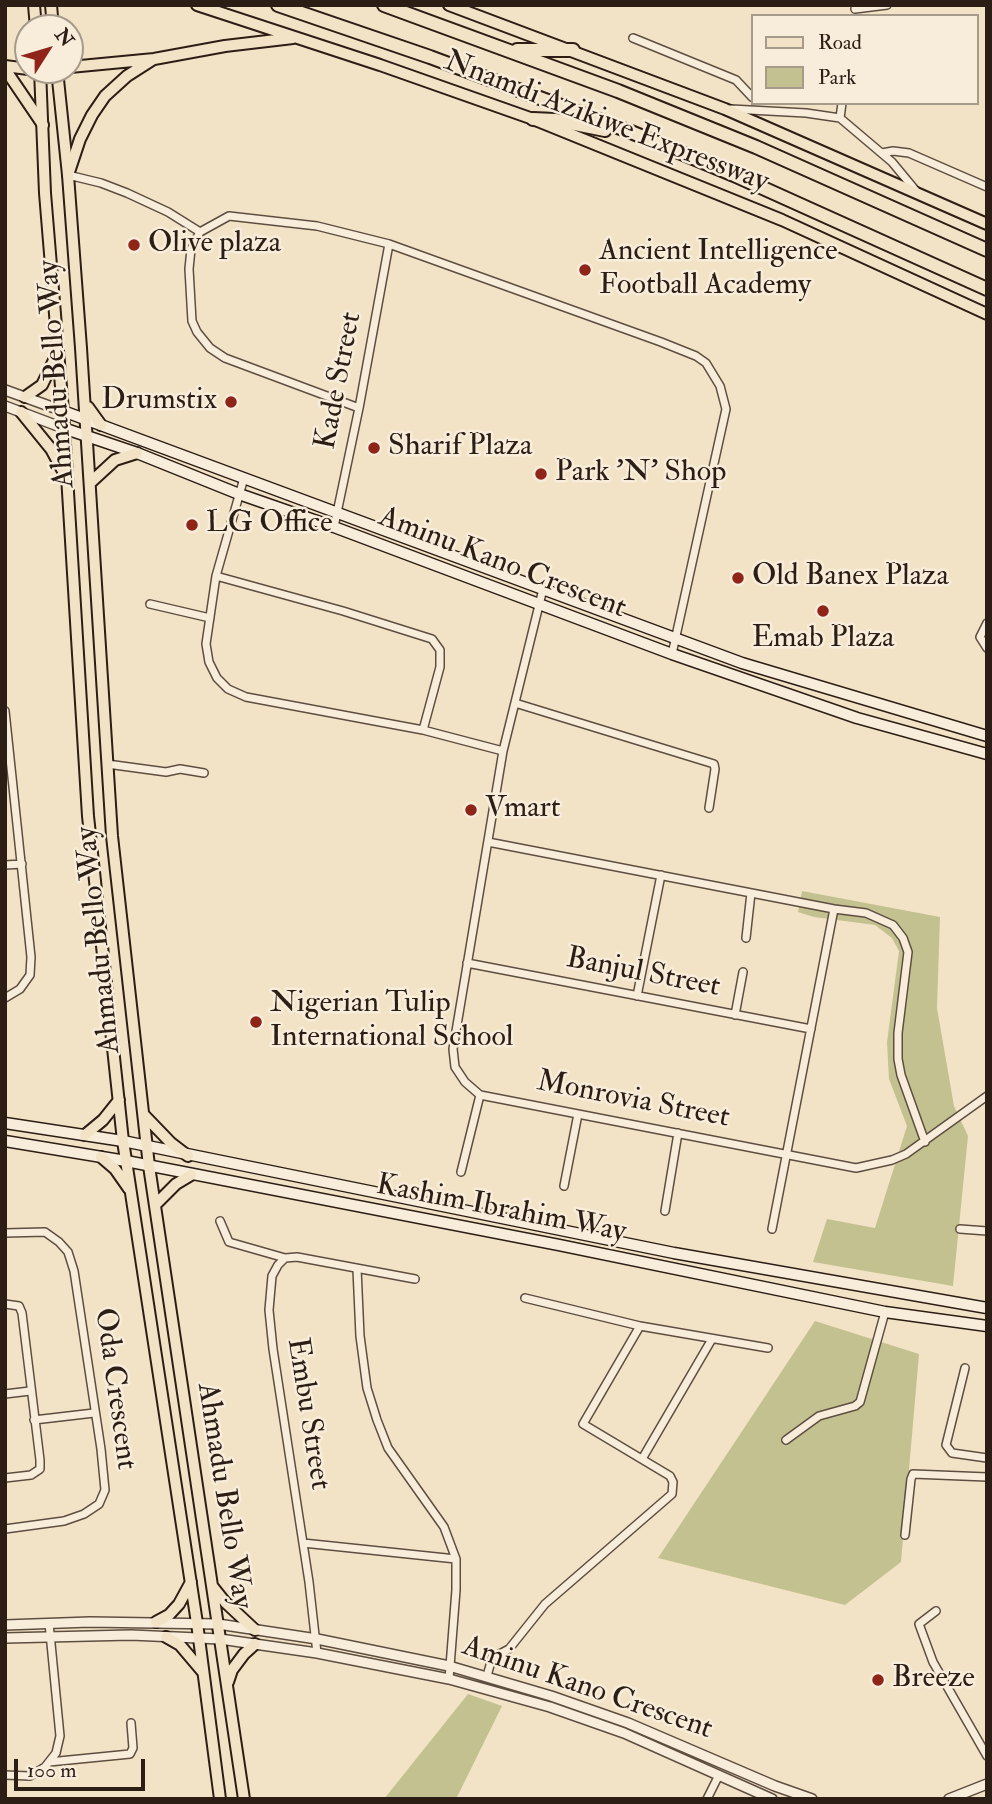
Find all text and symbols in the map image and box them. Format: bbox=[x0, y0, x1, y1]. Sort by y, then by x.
north arrow bbox=[14, 14, 84, 84]
legend bbox=[750, 14, 978, 105]
text: N bbox=[49, 24, 79, 52]
text: Road bbox=[818, 29, 862, 56]
street label: Nnamdi Azikiwe Expressway bbox=[439, 44, 773, 202]
text: Park bbox=[818, 64, 856, 91]
place label: Olive plaza bbox=[148, 227, 281, 263]
place label: Ancient Intelligence Football Academy bbox=[599, 235, 838, 306]
marker: Olive plaza bbox=[126, 237, 142, 253]
street label: Ahmadu Bello Way bbox=[32, 259, 84, 489]
marker: Ancient Intelligence Football Academy bbox=[577, 262, 593, 278]
street label: Kade Street bbox=[309, 309, 371, 453]
place label: Drumstix bbox=[101, 384, 217, 420]
marker: Drumstix bbox=[223, 394, 239, 410]
place label: Sharif Plaza bbox=[388, 430, 532, 466]
marker: Sharif Plaza bbox=[366, 440, 382, 456]
place label: Park 'N' Shop bbox=[555, 456, 726, 492]
marker: Park 'N' Shop bbox=[533, 466, 549, 482]
street label: Aminu Kano Crescent bbox=[373, 500, 631, 628]
place label: LG Office bbox=[206, 507, 333, 543]
marker: LG Office bbox=[184, 517, 200, 533]
place label: Old Banex Plaza bbox=[752, 560, 949, 596]
marker: Old Banex Plaza bbox=[730, 570, 746, 586]
marker: Emab Plaza bbox=[815, 603, 831, 619]
place label: Emab Plaza bbox=[752, 622, 894, 658]
place label: Vmart bbox=[485, 792, 560, 828]
marker: Vmart bbox=[463, 802, 479, 818]
street label: Ahmadu Bello Way bbox=[70, 825, 130, 1055]
street label: Banjul Street bbox=[563, 941, 723, 1007]
place label: Nigerian Tulip International School bbox=[270, 987, 513, 1058]
marker: Nigerian Tulip International School bbox=[248, 1014, 264, 1030]
street label: Monrovia Street bbox=[534, 1065, 732, 1137]
street label: Kashim Ibrahim Way bbox=[373, 1168, 629, 1252]
street label: Oda Crescent bbox=[85, 1306, 143, 1472]
street label: Embu Street bbox=[277, 1335, 337, 1493]
street label: Ahmadu Bello Way bbox=[187, 1380, 259, 1612]
street label: Aminu Kano Crescent bbox=[457, 1629, 717, 1749]
place label: Breeze bbox=[892, 1662, 975, 1698]
marker: Breeze bbox=[870, 1672, 886, 1688]
scale bar bbox=[18, 1744, 149, 1788]
text: 100 m bbox=[27, 1757, 77, 1784]

